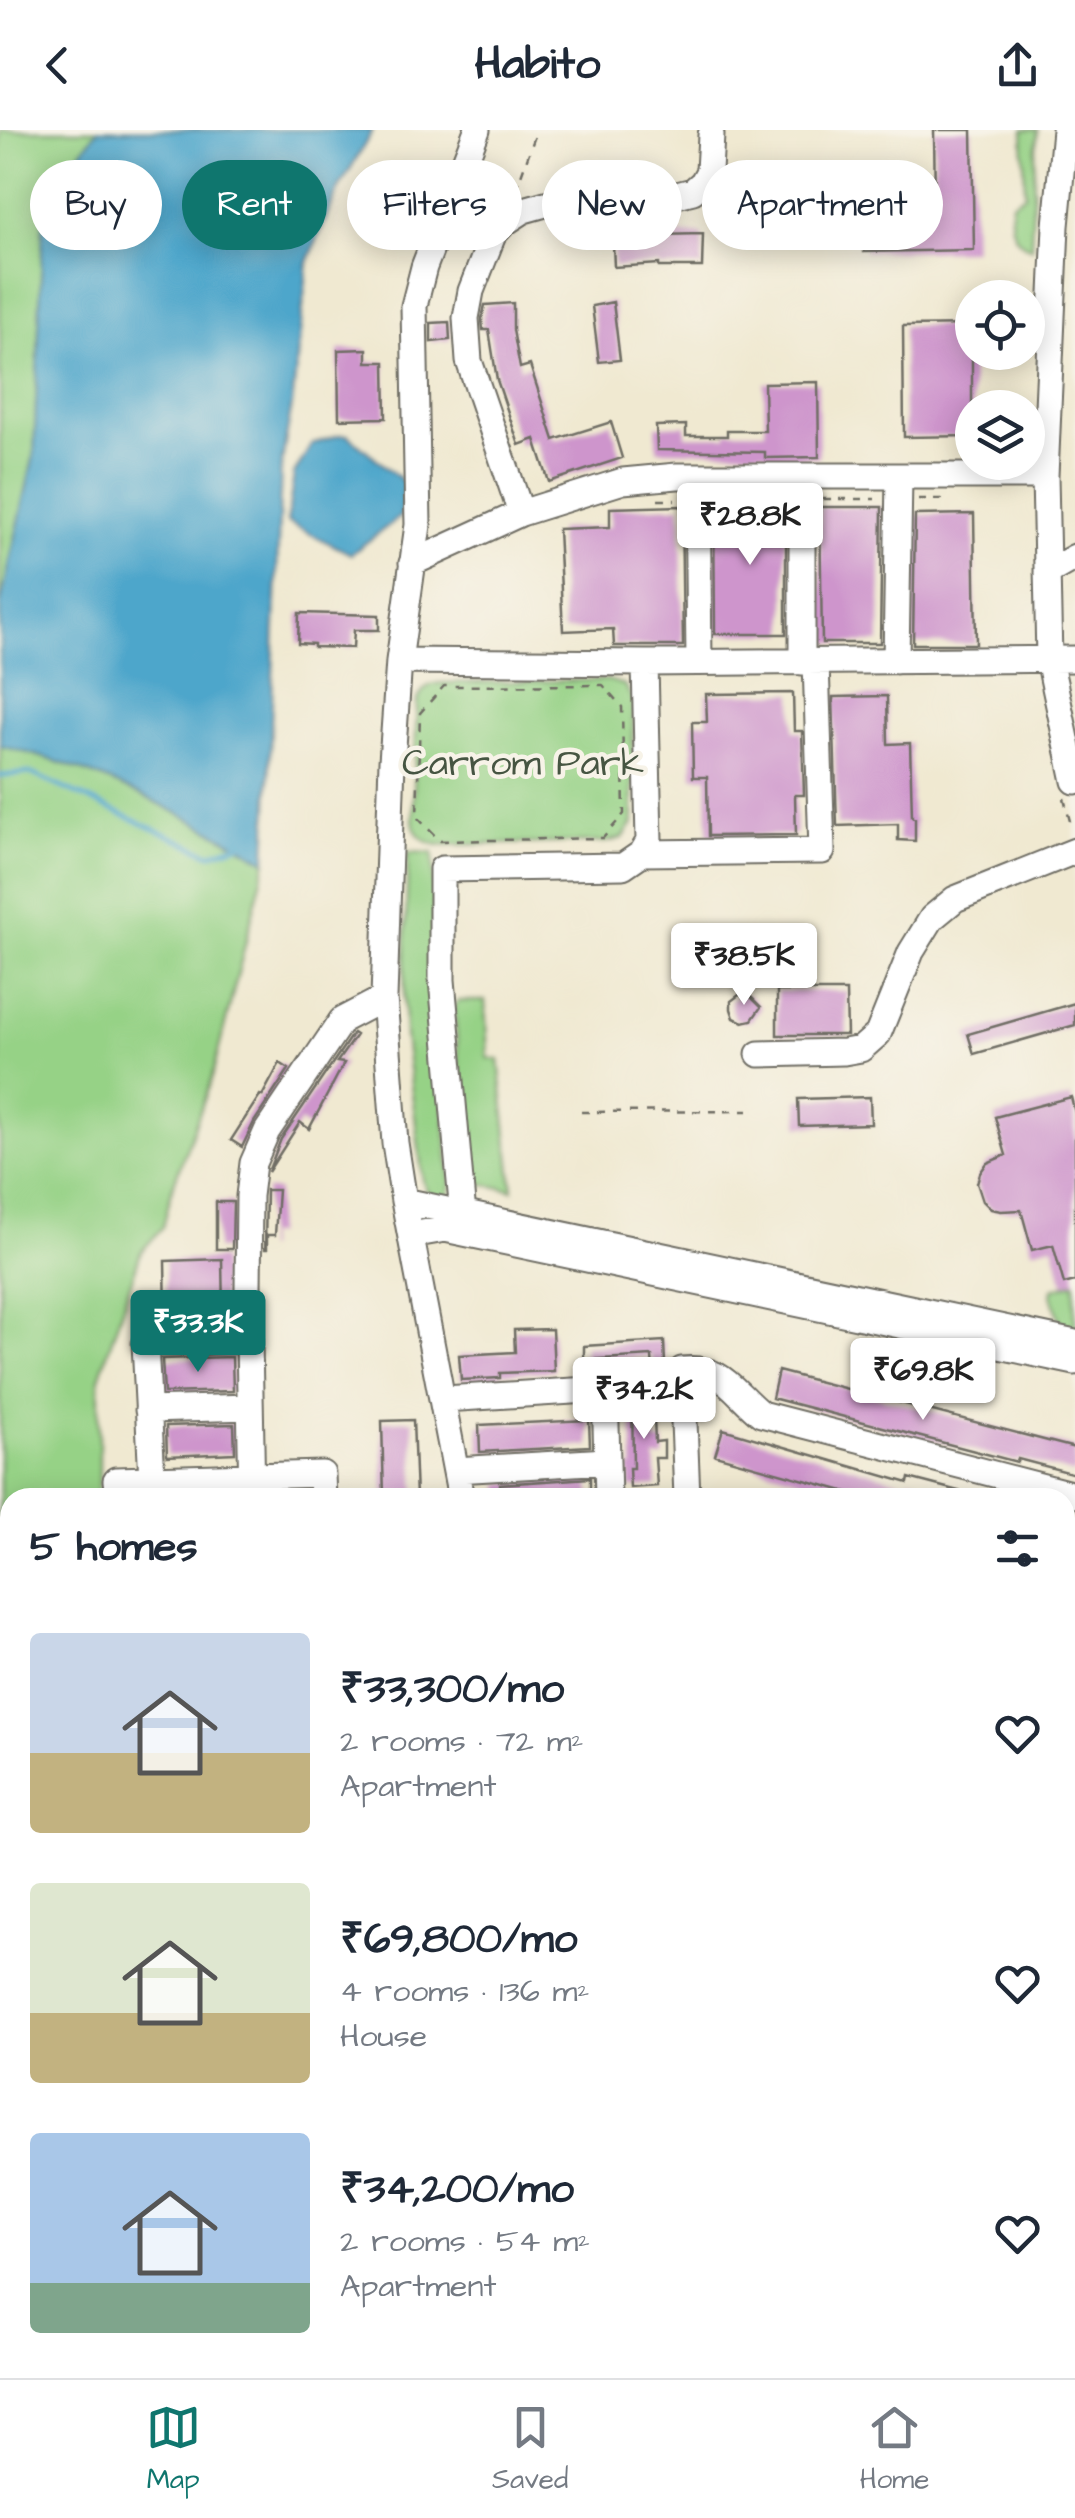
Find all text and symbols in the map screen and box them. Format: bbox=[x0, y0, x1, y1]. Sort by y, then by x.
text: Habito bbox=[475, 34, 600, 96]
icon: back bbox=[30, 38, 85, 93]
icon: share bbox=[990, 38, 1045, 93]
chip: Buy bbox=[30, 160, 162, 250]
chip: Rent bbox=[182, 160, 327, 250]
chip: Filters bbox=[347, 160, 522, 250]
chip: New bbox=[542, 160, 682, 250]
chip: Apartment bbox=[702, 160, 943, 250]
map controls bbox=[955, 280, 1045, 480]
button: locate bbox=[955, 280, 1045, 370]
button: layers bbox=[955, 390, 1045, 480]
pin: ₹28.8K bbox=[669, 483, 831, 568]
text: ₹28.8K bbox=[699, 493, 801, 538]
park label: Carrom Park bbox=[402, 738, 644, 790]
pin: ₹38.5K bbox=[663, 923, 825, 1008]
text: ₹38.5K bbox=[693, 933, 795, 978]
pin: ₹33.3K bbox=[117, 1290, 279, 1375]
text: ₹33.3K bbox=[152, 1300, 244, 1345]
pin: ₹69.8K bbox=[842, 1338, 1004, 1423]
text: ₹69.8K bbox=[872, 1348, 974, 1393]
pin: ₹34.2K bbox=[563, 1357, 725, 1442]
text: ₹34.2K bbox=[595, 1367, 693, 1412]
text: 5 homes bbox=[30, 1519, 197, 1577]
icon: filters bbox=[990, 1521, 1045, 1576]
text: ₹33,300/mo bbox=[340, 1661, 564, 1719]
icon: home bbox=[110, 1673, 230, 1793]
icon: heart bbox=[990, 1706, 1045, 1761]
text: 2 rooms · 72 m² bbox=[340, 1719, 584, 1764]
text: Apartment bbox=[340, 1764, 496, 1809]
text: ₹69,800/mo bbox=[340, 1911, 577, 1969]
icon: home bbox=[110, 1923, 230, 2043]
icon: heart bbox=[990, 1956, 1045, 2011]
text: 4 rooms · 136 m² bbox=[340, 1969, 590, 2014]
text: House bbox=[340, 2014, 427, 2059]
text: ₹34,200/mo bbox=[340, 2161, 574, 2219]
icon: home bbox=[110, 2173, 230, 2293]
icon: heart bbox=[990, 2206, 1045, 2261]
text: 2 rooms · 54 m² bbox=[340, 2219, 590, 2264]
text: Apartment bbox=[340, 2264, 496, 2309]
tab: Map bbox=[146, 2400, 201, 2499]
tab: Saved bbox=[492, 2400, 568, 2499]
tab: Home bbox=[860, 2400, 929, 2499]

